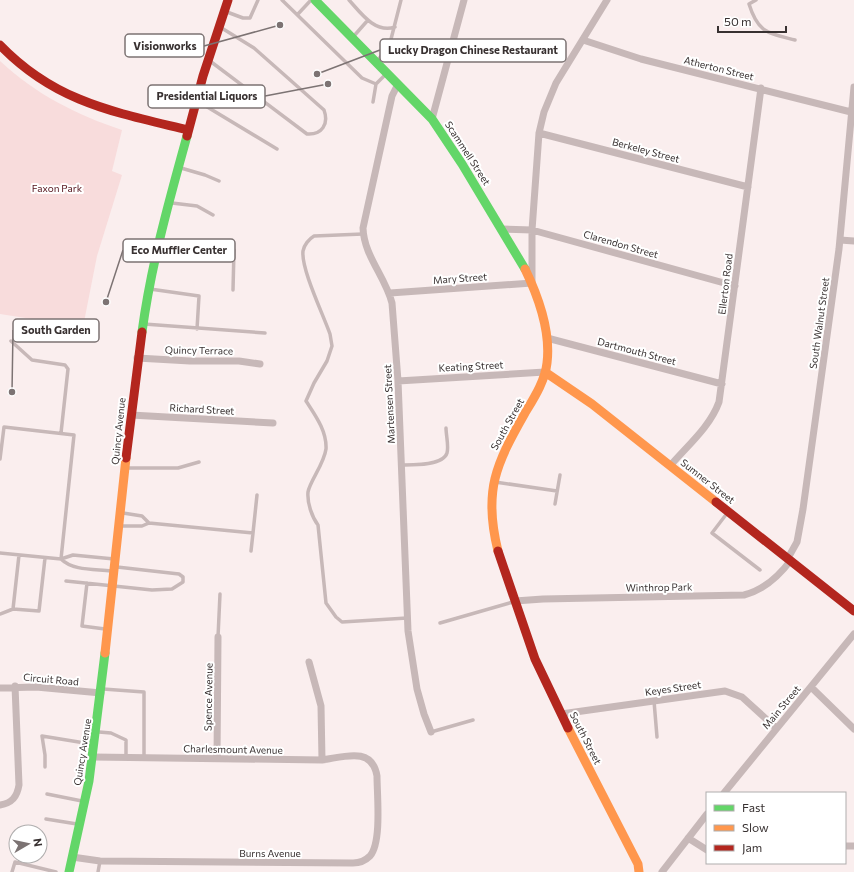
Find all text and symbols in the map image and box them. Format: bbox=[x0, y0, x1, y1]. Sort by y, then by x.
scale bar bbox=[718, 8, 786, 34]
text: 50 m bbox=[724, 14, 752, 28]
callout: Visionworks bbox=[125, 34, 204, 57]
text: Visionworks bbox=[133, 39, 197, 52]
callout: Lucky Dragon Chinese Restaurant bbox=[380, 39, 566, 62]
text: Lucky Dragon Chinese Restaurant bbox=[388, 43, 558, 56]
street label: Atherton Street bbox=[683, 54, 755, 82]
callout: Presidential Liquors bbox=[148, 85, 265, 108]
text: Presidential Liquors bbox=[157, 89, 258, 102]
street label: Scammell Street bbox=[443, 119, 493, 187]
street label: Berkeley Street bbox=[611, 135, 681, 165]
park label: Faxon Park bbox=[32, 182, 83, 194]
street label: Clarendon Street bbox=[582, 228, 660, 260]
callout: Eco Muffler Center bbox=[123, 239, 235, 262]
text: Eco Muffler Center bbox=[131, 243, 228, 256]
street label: Ellerton Road bbox=[715, 253, 735, 315]
street label: Mary Street bbox=[433, 270, 487, 286]
street label: South Walnut Street bbox=[807, 277, 831, 369]
callout: South Garden bbox=[13, 319, 99, 342]
text: South Garden bbox=[21, 323, 91, 336]
street label: Dartmouth Street bbox=[596, 335, 678, 367]
street label: Quincy Terrace bbox=[165, 343, 233, 357]
street label: Keating Street bbox=[438, 358, 504, 374]
street label: Martensen Street bbox=[381, 364, 397, 444]
street label: South Street bbox=[488, 396, 526, 452]
street label: Quincy Avenue bbox=[109, 397, 127, 465]
street label: Richard Street bbox=[169, 401, 235, 417]
street label: Sumner Street bbox=[679, 456, 737, 506]
street label: Winthrop Park bbox=[625, 580, 693, 594]
street label: Spence Avenue bbox=[201, 663, 215, 731]
street label: Circuit Road bbox=[23, 671, 79, 687]
street label: Keyes Street bbox=[644, 678, 702, 698]
street label: Main Street bbox=[759, 683, 803, 731]
street label: South Street bbox=[568, 710, 604, 766]
street label: Quincy Avenue bbox=[71, 718, 93, 786]
street label: Charlesmount Avenue bbox=[183, 742, 283, 756]
legend bbox=[706, 792, 846, 864]
text: Fast bbox=[742, 800, 765, 814]
text: Slow bbox=[742, 820, 769, 834]
north arrow bbox=[8, 824, 48, 864]
text: N bbox=[31, 837, 45, 847]
text: Jam bbox=[742, 840, 762, 855]
street label: Burns Avenue bbox=[239, 847, 301, 859]

